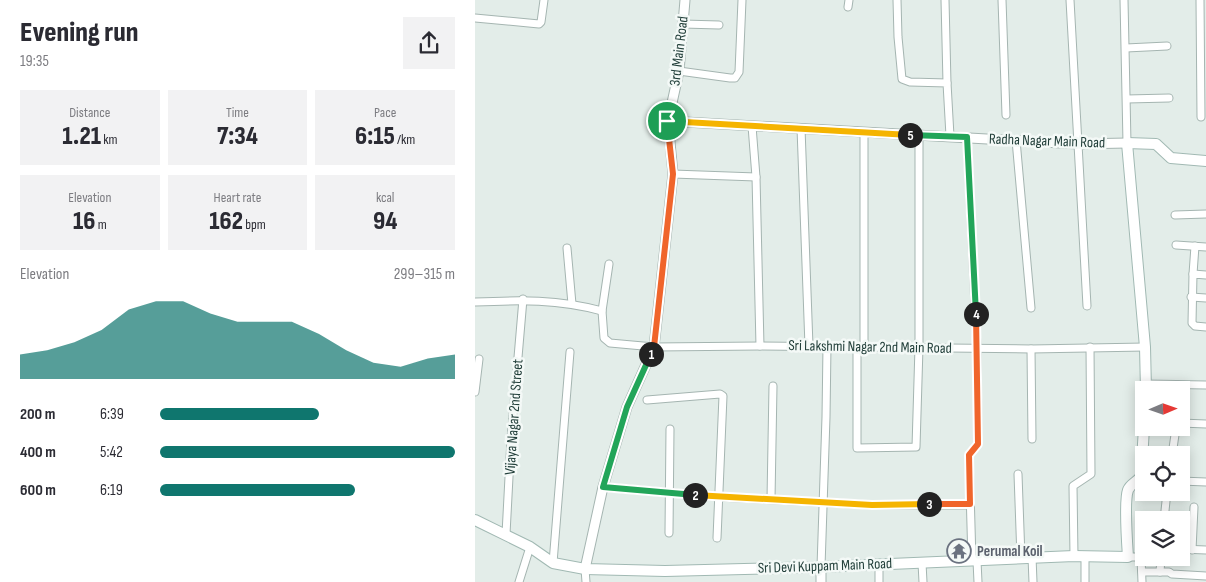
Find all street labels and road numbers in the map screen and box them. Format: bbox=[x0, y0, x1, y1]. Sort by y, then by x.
street label: 3rd Main Road bbox=[665, 15, 693, 87]
street label: Radha Nagar Main Road bbox=[989, 129, 1105, 153]
street label: Sri Lakshmi Nagar 2nd Main Road bbox=[788, 336, 952, 358]
street label: Vijaya Nagar 2nd Street bbox=[500, 358, 528, 476]
street label: Sri Devi Kuppam Main Road bbox=[757, 554, 893, 578]

